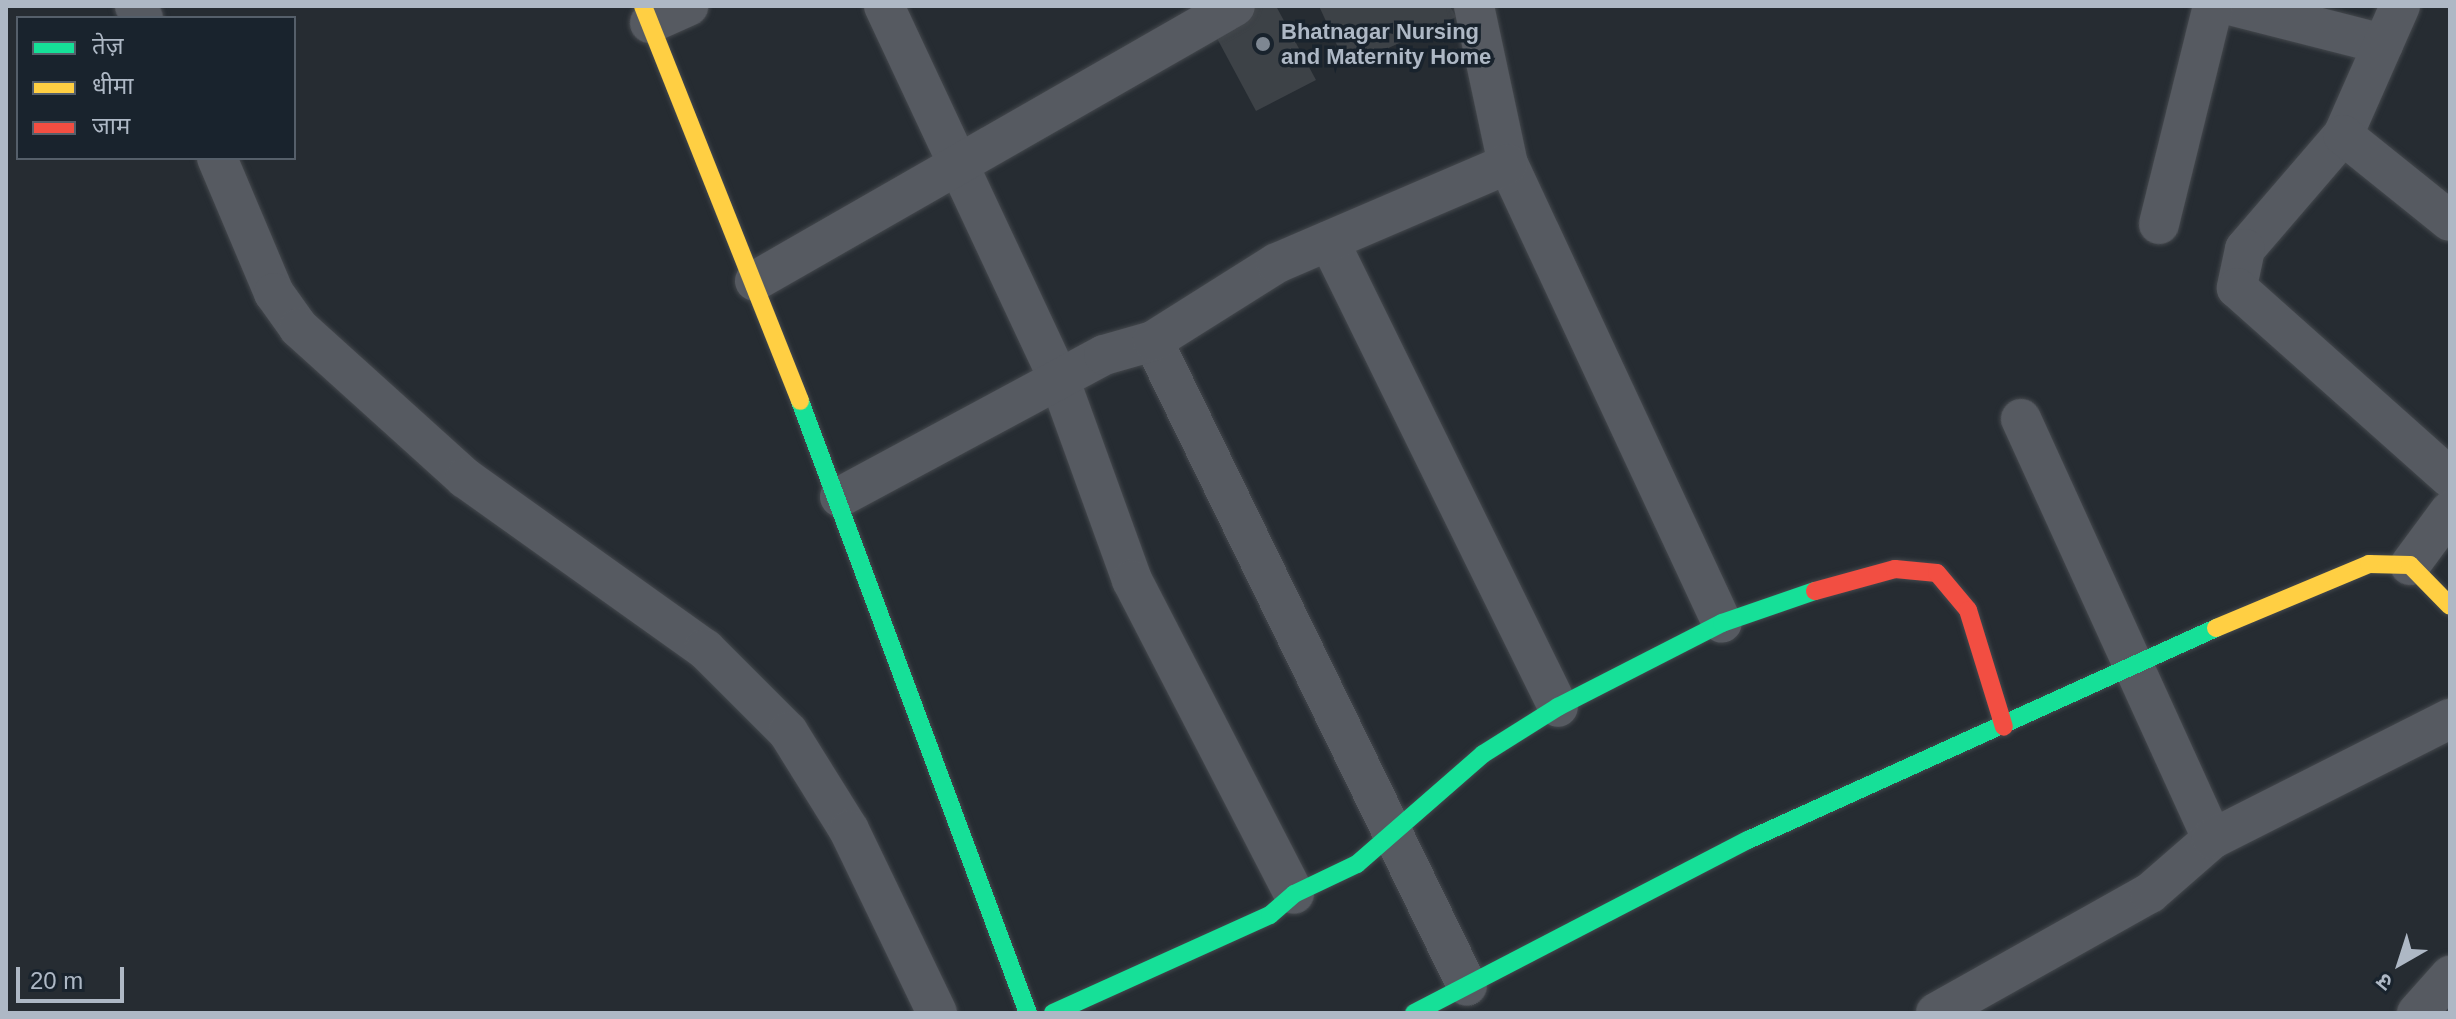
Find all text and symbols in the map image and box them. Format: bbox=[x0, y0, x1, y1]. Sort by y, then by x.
legend bbox=[16, 16, 296, 160]
place label: Bhatnagar Nursing and Maternity Home bbox=[1281, 18, 1491, 70]
text: तेज़ bbox=[92, 32, 124, 59]
marker: Bhatnagar Nursing and Maternity Home bbox=[1252, 33, 1274, 55]
text: धीमा bbox=[92, 72, 134, 99]
text: जाम bbox=[92, 112, 130, 139]
north arrow bbox=[2360, 923, 2440, 1003]
scale bar bbox=[20, 951, 128, 1001]
text: 20 m bbox=[30, 967, 83, 994]
text: उ bbox=[2372, 968, 2397, 996]

